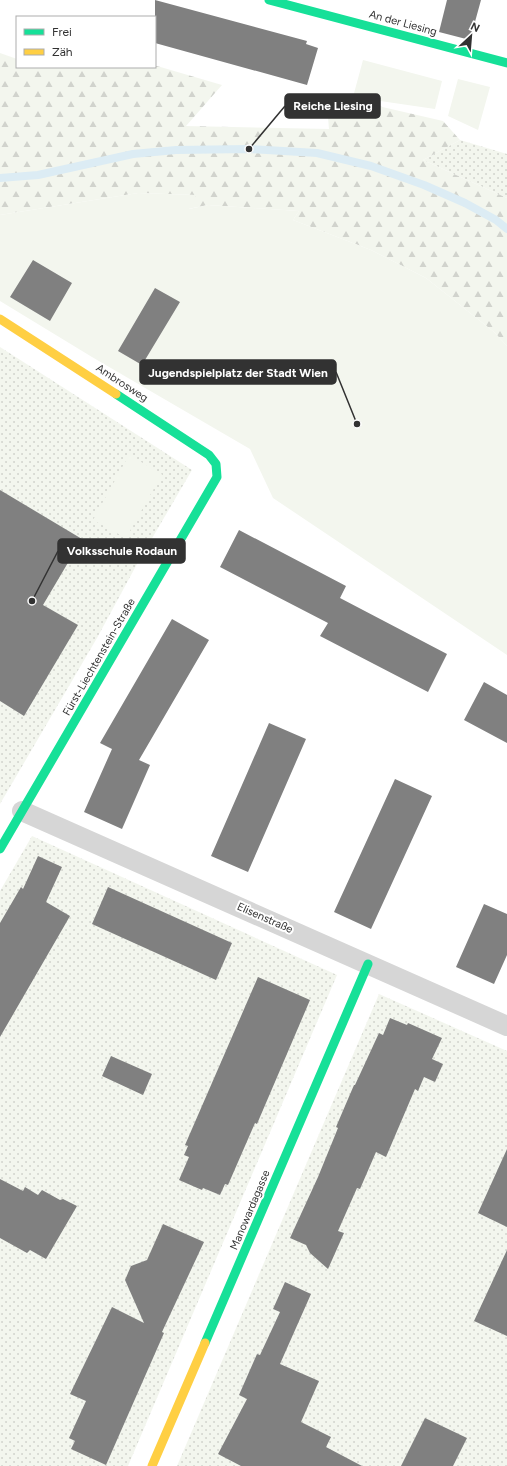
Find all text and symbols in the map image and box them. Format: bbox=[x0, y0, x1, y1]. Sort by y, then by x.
street label: An der Liesing bbox=[368, 8, 438, 38]
legend bbox=[16, 16, 156, 68]
north arrow bbox=[451, 16, 491, 56]
text: N bbox=[468, 20, 482, 35]
text: Frei bbox=[52, 25, 72, 39]
text: Zäh bbox=[52, 45, 73, 59]
callout: Reiche Liesing bbox=[285, 94, 380, 118]
text: Reiche Liesing bbox=[293, 99, 373, 113]
callout: Jugendspielplatz der Stadt Wien bbox=[140, 360, 336, 384]
street label: Ambrosweg bbox=[94, 361, 150, 405]
text: Jugendspielplatz der Stadt Wien bbox=[148, 366, 328, 380]
callout: Volksschule Rodaun bbox=[58, 539, 185, 563]
text: Volksschule Rodaun bbox=[67, 544, 177, 558]
street label: Fürst-Liechtenstein-Straße bbox=[60, 596, 138, 718]
street label: Elisenstraße bbox=[235, 900, 295, 936]
street label: Manowardagasse bbox=[227, 1168, 273, 1252]

